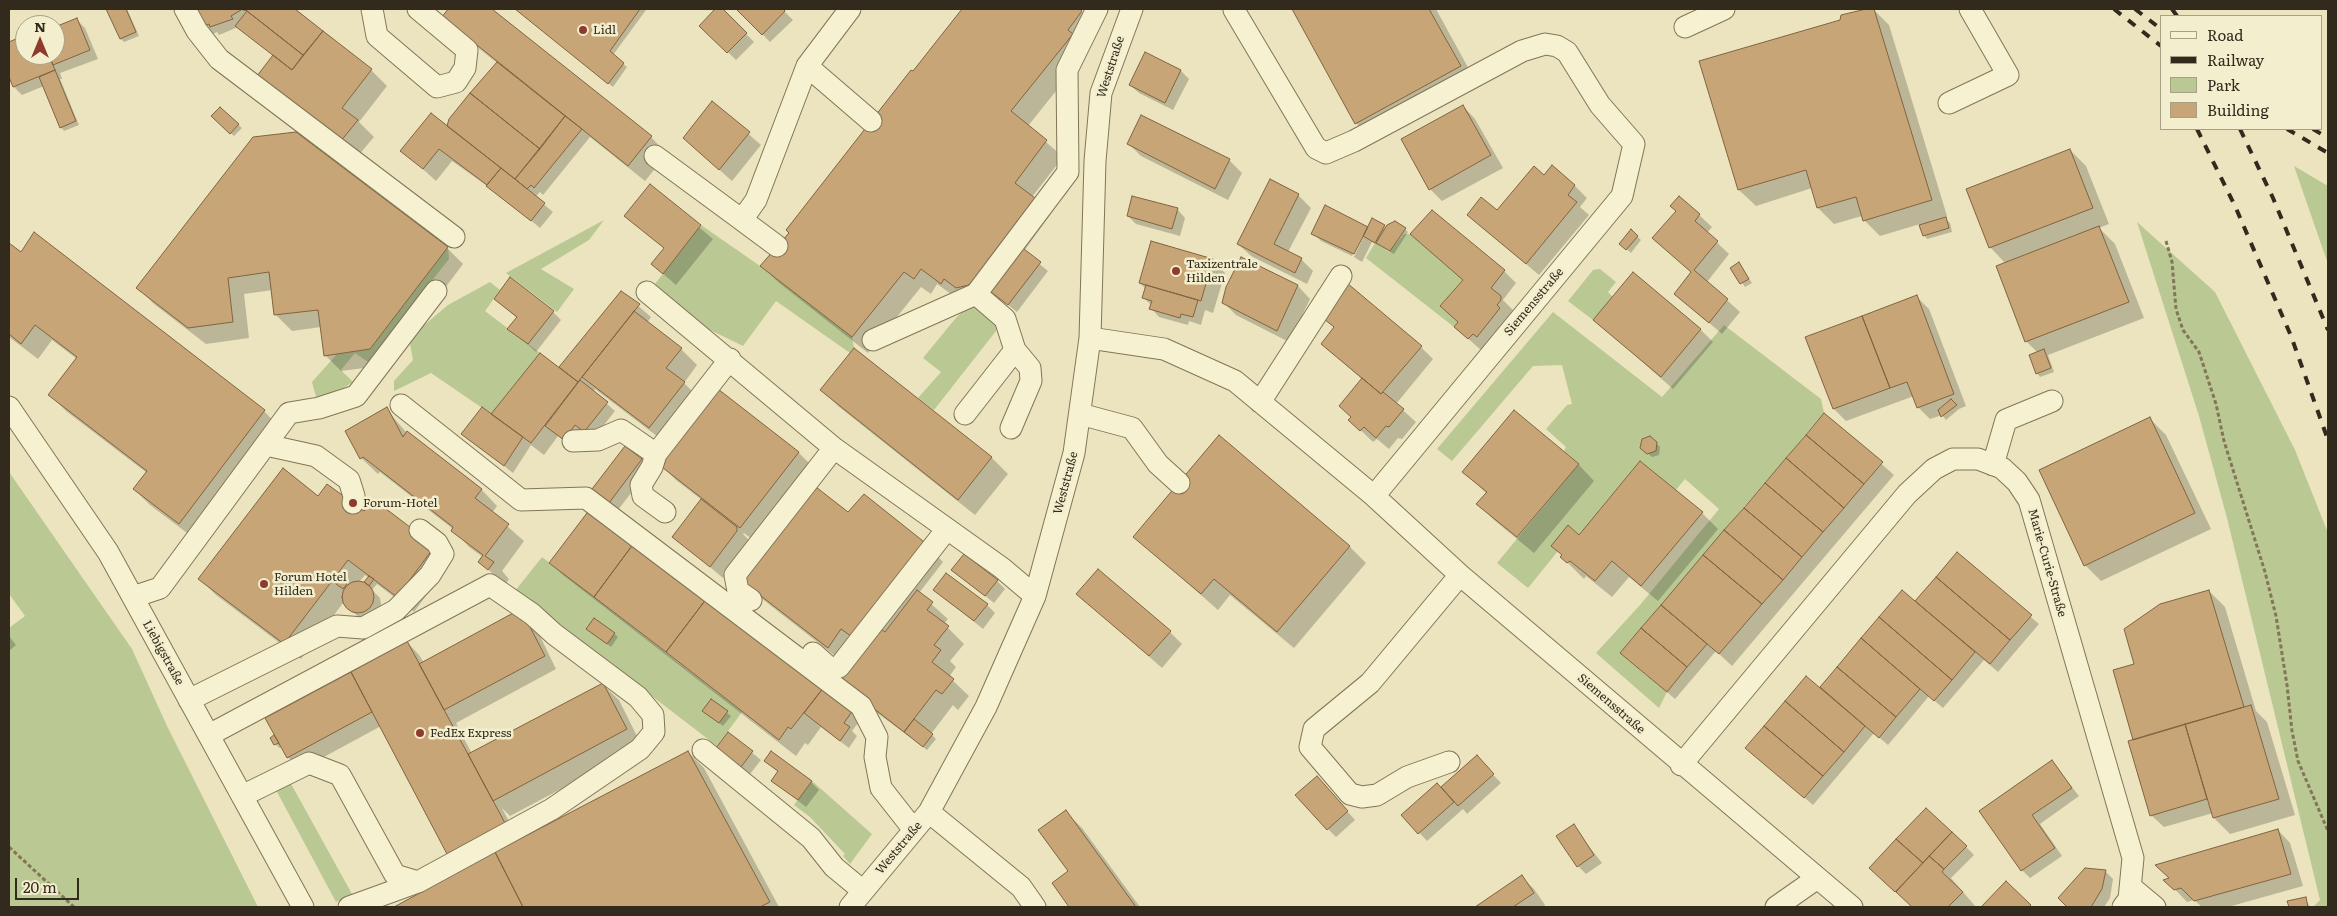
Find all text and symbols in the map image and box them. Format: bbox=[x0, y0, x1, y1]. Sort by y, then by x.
north arrow bbox=[15, 15, 65, 65]
legend bbox=[2160, 15, 2322, 130]
text: N bbox=[34, 16, 46, 36]
place label: Lidl bbox=[593, 23, 616, 37]
text: Road bbox=[2207, 23, 2243, 46]
marker: Lidl bbox=[577, 24, 589, 36]
street label: Weststraße bbox=[1094, 34, 1128, 100]
text: Railway bbox=[2207, 48, 2264, 71]
text: Park bbox=[2207, 73, 2240, 96]
text: Building bbox=[2207, 98, 2269, 121]
place label: Taxizentrale Hilden bbox=[1186, 257, 1258, 285]
marker: Taxizentrale Hilden bbox=[1170, 265, 1182, 277]
street label: Siemensstraße bbox=[1501, 265, 1567, 339]
street label: Weststraße bbox=[1051, 450, 1081, 516]
place label: Forum-Hotel bbox=[363, 496, 438, 510]
marker: Forum-Hotel bbox=[347, 497, 359, 509]
street label: Marie-Curie-Straße bbox=[2025, 507, 2069, 619]
place label: Forum Hotel Hilden bbox=[274, 570, 347, 598]
marker: Forum Hotel Hilden bbox=[258, 578, 270, 590]
street label: Liebigstraße bbox=[139, 618, 187, 688]
street label: Siemensstraße bbox=[1574, 671, 1648, 737]
place label: FedEx Express bbox=[430, 726, 512, 740]
marker: FedEx Express bbox=[414, 727, 426, 739]
street label: Weststraße bbox=[873, 819, 925, 877]
scale bar bbox=[18, 868, 81, 900]
text: 20 m bbox=[23, 875, 57, 898]

